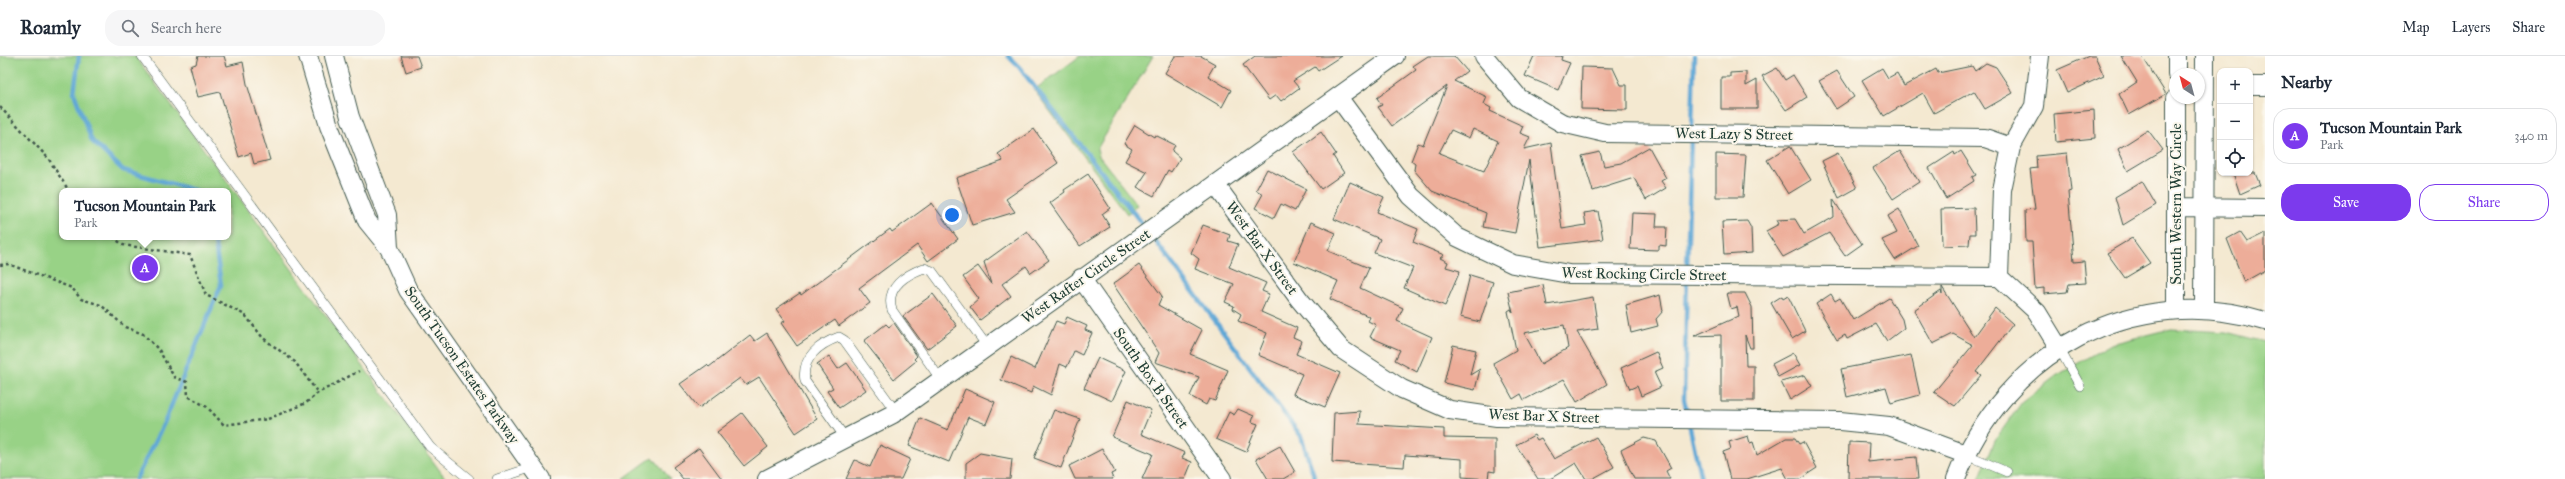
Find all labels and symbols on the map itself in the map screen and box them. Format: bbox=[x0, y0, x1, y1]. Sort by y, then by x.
north arrow bbox=[2169, 68, 2205, 104]
street label: South Western Way Circle bbox=[2167, 123, 2185, 285]
street label: West Lazy S Street bbox=[1675, 124, 1794, 144]
street label: West Bar X Street bbox=[1222, 198, 1302, 299]
your location bbox=[942, 205, 962, 225]
street label: West Rafter Circle Street bbox=[1018, 224, 1154, 327]
pin: A bbox=[132, 253, 158, 283]
street label: West Rocking Circle Street bbox=[1561, 264, 1727, 284]
street label: South Tucson Estates Parkway bbox=[401, 283, 524, 448]
street label: South Box B Street bbox=[1110, 324, 1193, 432]
street label: West Bar X Street bbox=[1488, 405, 1601, 427]

